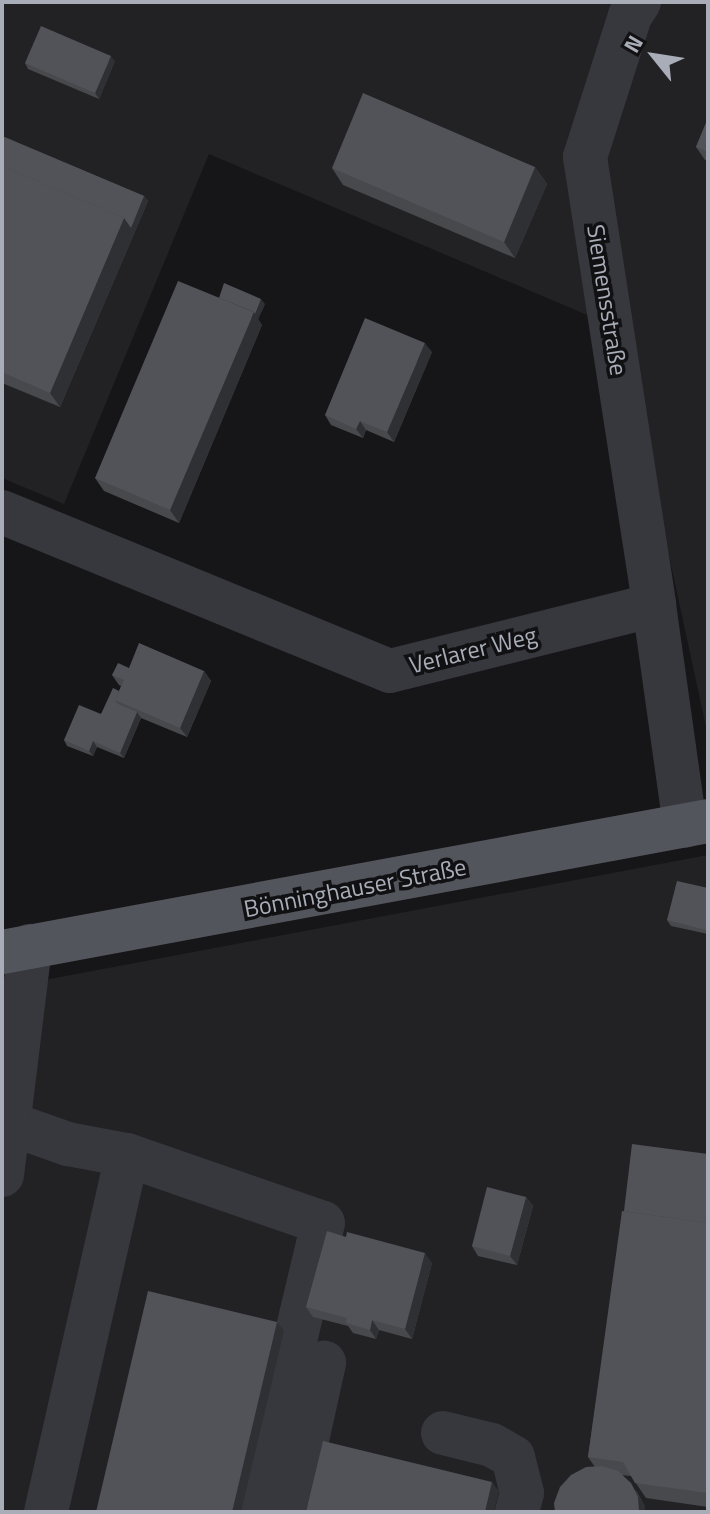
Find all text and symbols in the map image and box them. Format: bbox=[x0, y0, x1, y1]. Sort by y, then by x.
north arrow bbox=[614, 16, 694, 96]
text: N bbox=[615, 29, 652, 59]
street label: Siemensstraße bbox=[581, 222, 633, 378]
street label: Verlarer Weg bbox=[406, 620, 540, 680]
street label: Bönninghauser Straße bbox=[241, 852, 469, 924]

